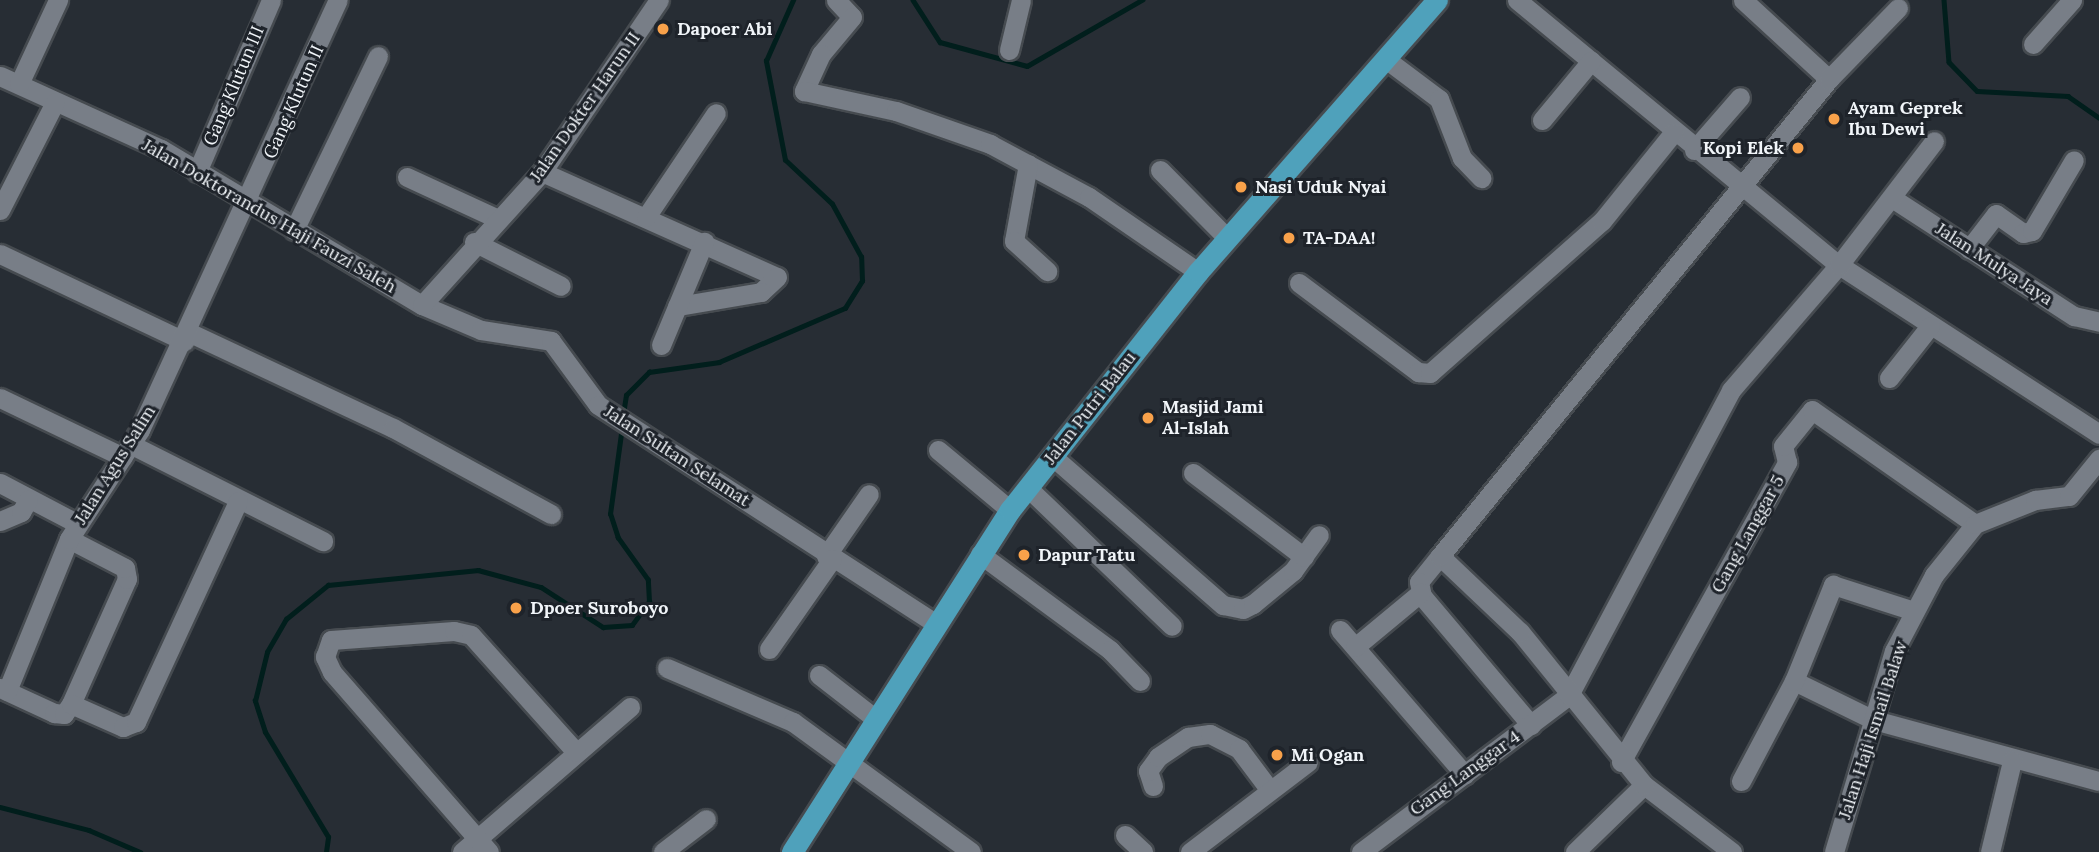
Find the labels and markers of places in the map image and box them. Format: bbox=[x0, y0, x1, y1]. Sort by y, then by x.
place label: Dapoer Abi bbox=[677, 18, 772, 40]
marker: Dapoer Abi bbox=[655, 21, 671, 37]
place label: Ayam Geprek Ibu Dewi bbox=[1848, 98, 1963, 140]
marker: Ayam Geprek Ibu Dewi bbox=[1826, 111, 1842, 127]
place label: Kopi Elek bbox=[1703, 137, 1784, 159]
marker: Kopi Elek bbox=[1790, 140, 1806, 156]
place label: Nasi Uduk Nyai bbox=[1255, 176, 1386, 198]
marker: Nasi Uduk Nyai bbox=[1233, 179, 1249, 195]
place label: TA-DAA! bbox=[1303, 227, 1375, 249]
marker: TA-DAA! bbox=[1281, 230, 1297, 246]
place label: Masjid Jami Al-Islah bbox=[1162, 397, 1264, 440]
marker: Masjid Jami Al-Islah bbox=[1140, 410, 1156, 426]
place label: Dapur Tatu bbox=[1038, 544, 1135, 566]
marker: Dapur Tatu bbox=[1016, 547, 1032, 563]
place label: Dpoer Suroboyo bbox=[530, 597, 668, 619]
marker: Dpoer Suroboyo bbox=[508, 600, 524, 616]
place label: Mi Ogan bbox=[1291, 744, 1364, 766]
marker: Mi Ogan bbox=[1269, 747, 1285, 763]

